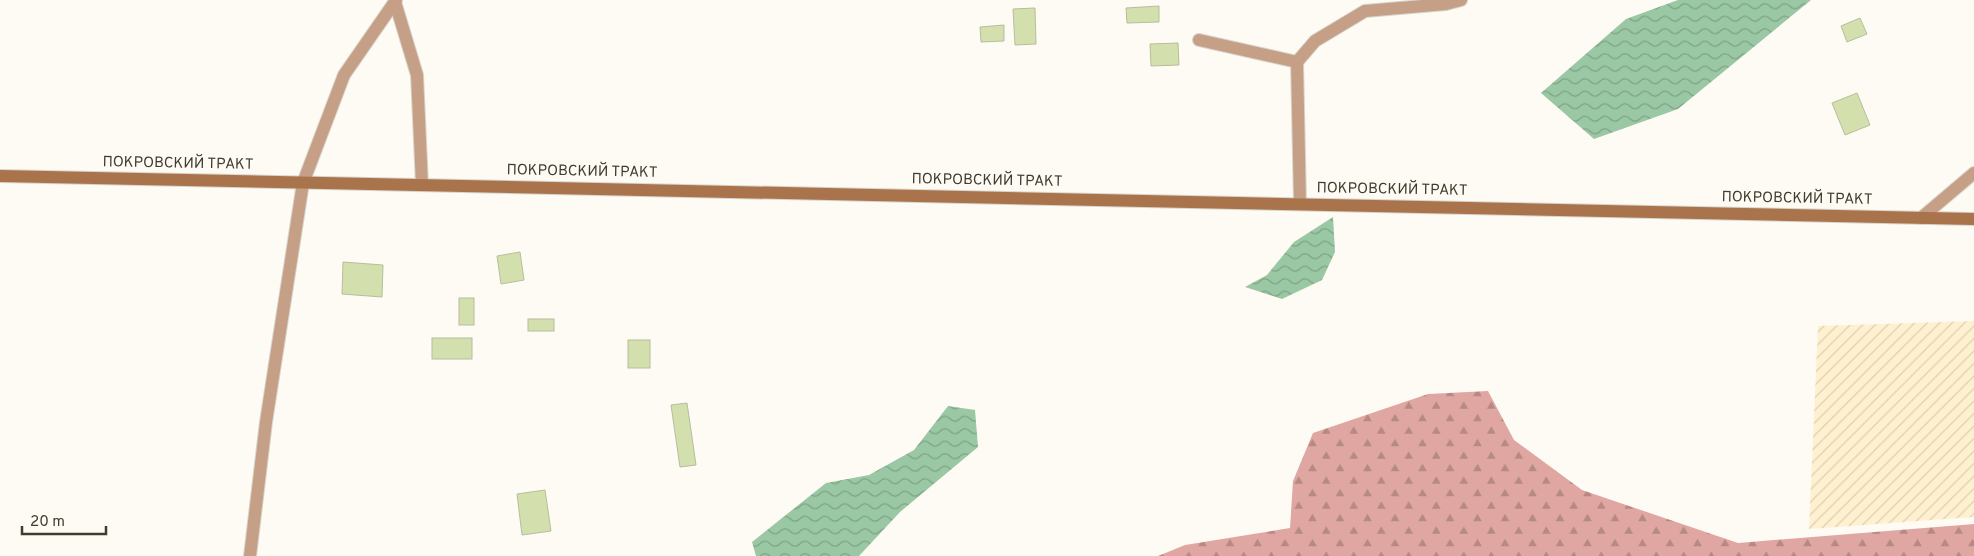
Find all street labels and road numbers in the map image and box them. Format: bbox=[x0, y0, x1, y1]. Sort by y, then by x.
street label: ПОКРОВСКИЙ ТРАКТ bbox=[102, 151, 254, 175]
street label: ПОКРОВСКИЙ ТРАКТ bbox=[506, 159, 658, 183]
street label: ПОКРОВСКИЙ ТРАКТ bbox=[911, 168, 1063, 192]
street label: ПОКРОВСКИЙ ТРАКТ bbox=[1316, 177, 1468, 201]
street label: ПОКРОВСКИЙ ТРАКТ bbox=[1721, 186, 1873, 210]

